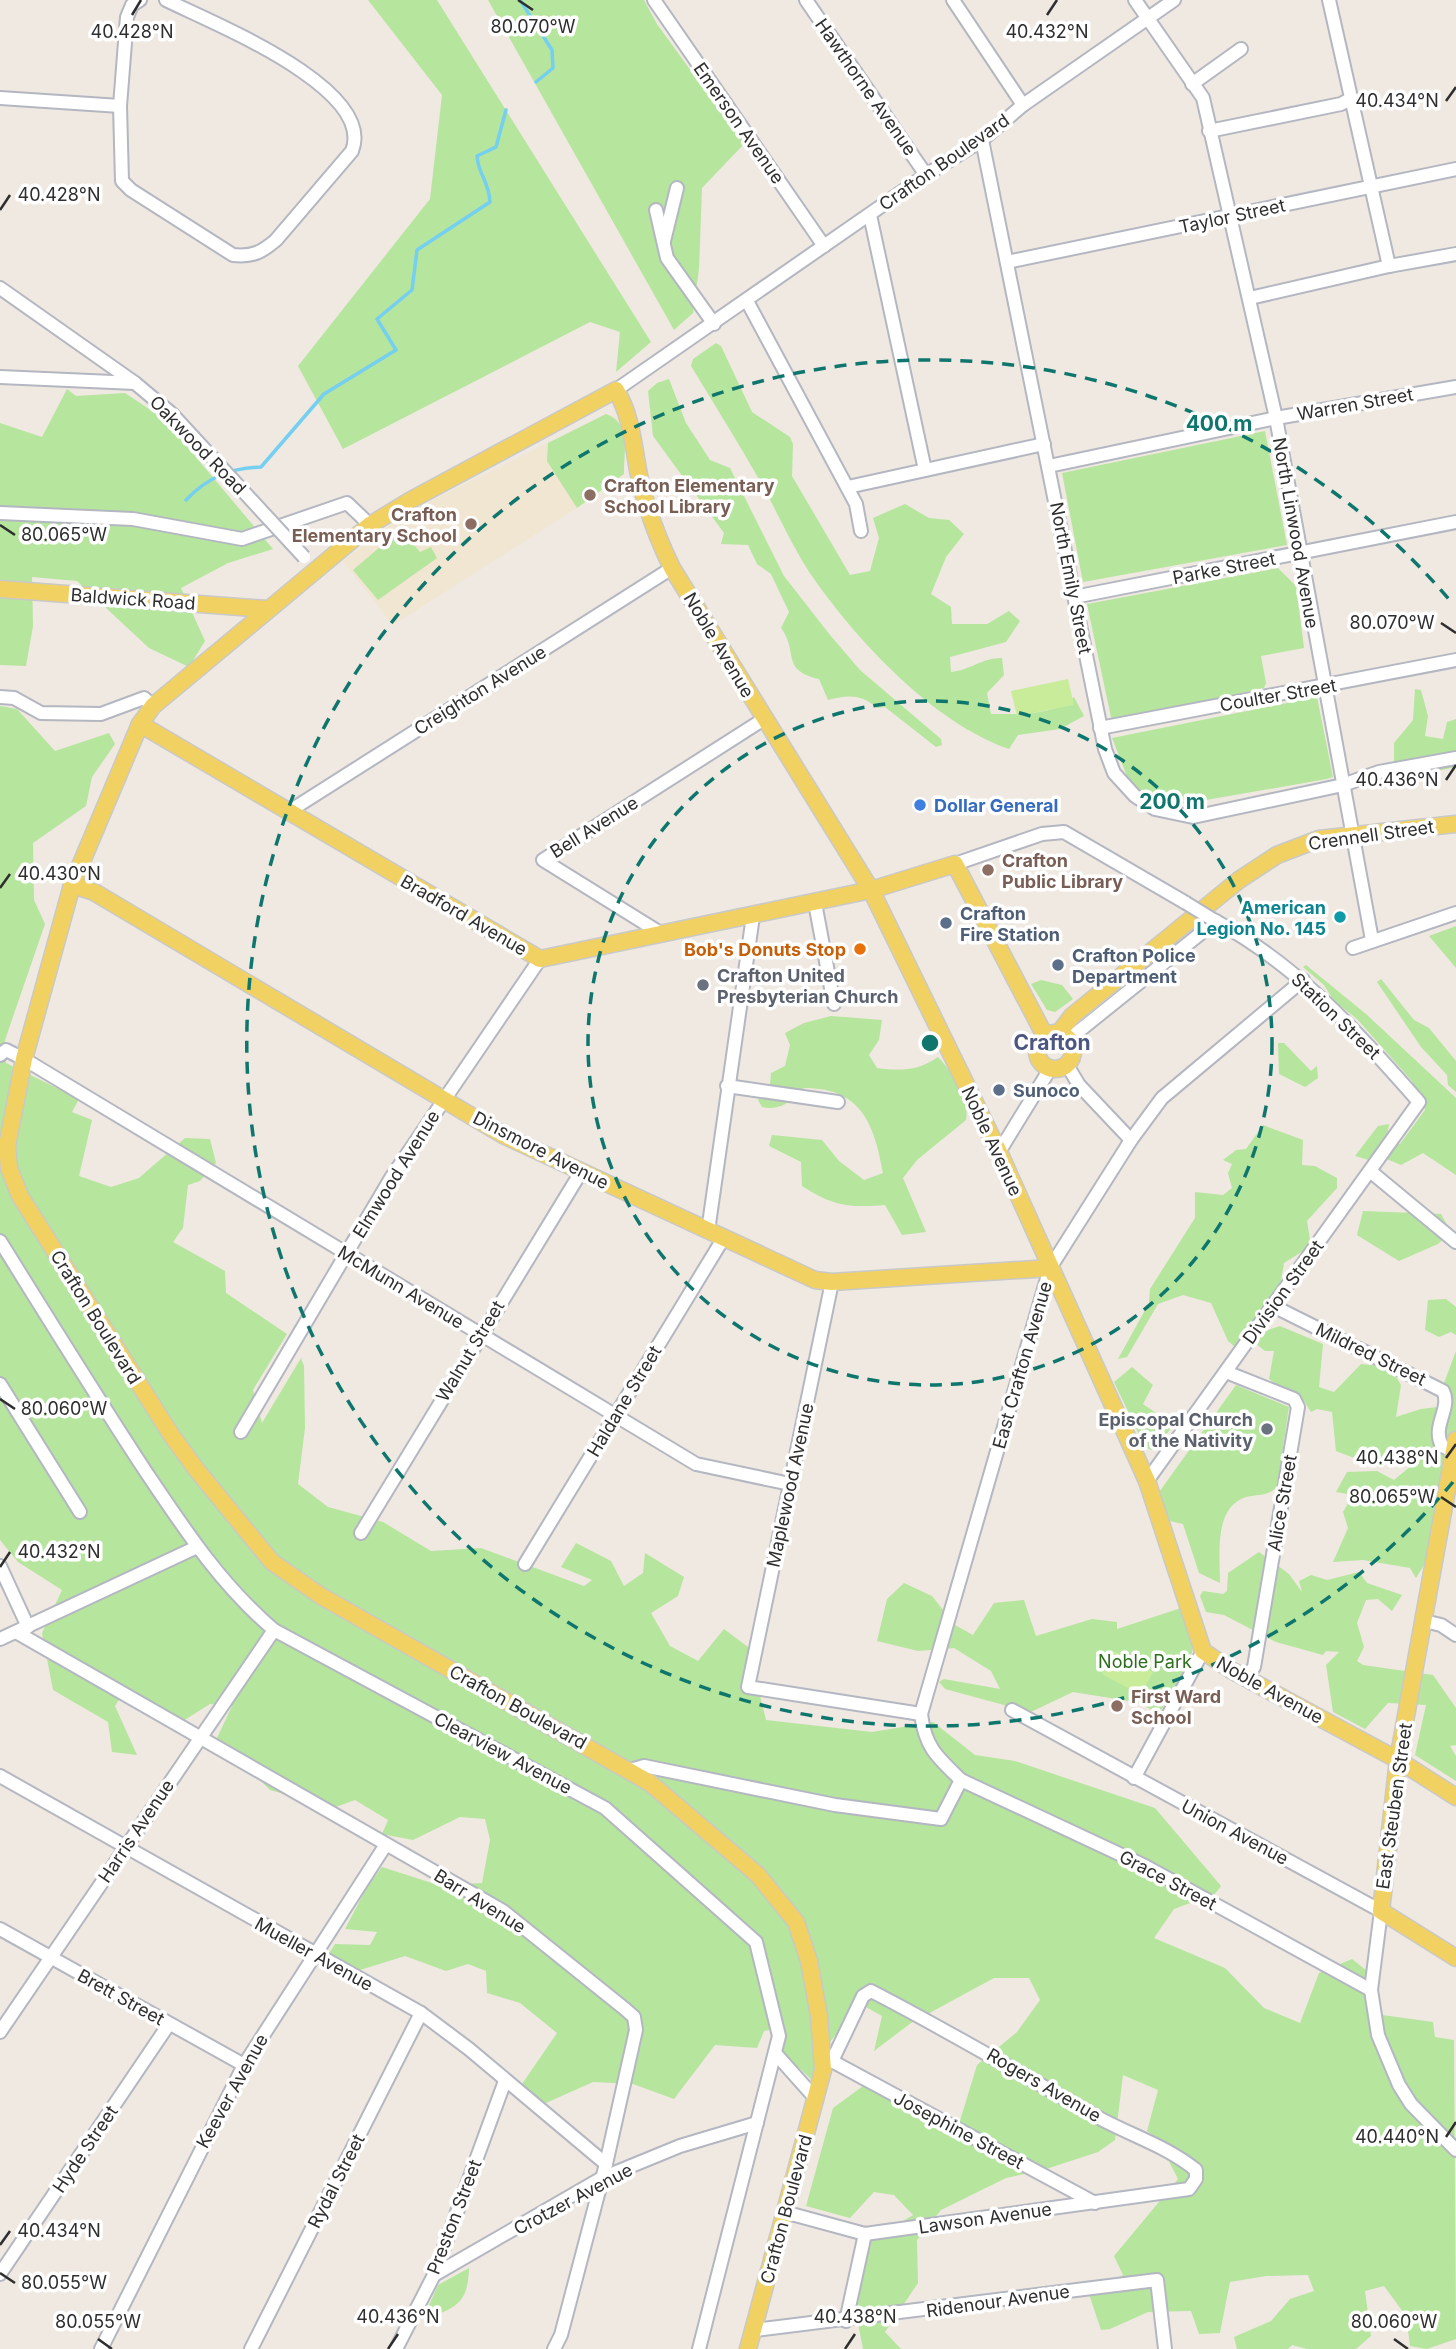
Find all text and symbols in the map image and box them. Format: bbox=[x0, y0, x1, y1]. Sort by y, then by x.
street label: Hawthorne Avenue bbox=[811, 15, 921, 159]
text: 80.070°W bbox=[491, 16, 576, 37]
text: 40.428°N bbox=[91, 21, 173, 42]
text: 40.432°N bbox=[1005, 21, 1089, 42]
street label: Emerson Avenue bbox=[689, 58, 789, 188]
text: 40.434°N bbox=[1355, 90, 1439, 111]
street label: Crafton Boulevard bbox=[875, 109, 1013, 215]
text: 40.428°N bbox=[18, 184, 100, 205]
street label: Taylor Street bbox=[1177, 194, 1287, 238]
street label: Warren Street bbox=[1295, 383, 1415, 425]
street label: Oakwood Road bbox=[146, 391, 250, 499]
text: 400 m bbox=[1186, 411, 1252, 436]
street label: North Linwood Avenue bbox=[1269, 436, 1323, 630]
place label: Crafton Elementary School Library bbox=[604, 475, 775, 517]
marker: Crafton Elementary School Library bbox=[582, 487, 598, 503]
street label: North Emily Street bbox=[1046, 500, 1096, 656]
place label: Crafton Elementary School bbox=[292, 504, 457, 546]
marker: Crafton Elementary School bbox=[463, 516, 479, 532]
text: 80.065°W bbox=[21, 524, 107, 545]
street label: Parke Street bbox=[1171, 548, 1277, 588]
street label: Baldwick Road bbox=[70, 584, 196, 614]
street label: Noble Avenue bbox=[679, 589, 759, 701]
text: 80.070°W bbox=[1350, 612, 1435, 633]
street label: Creighton Avenue bbox=[410, 641, 550, 739]
street label: Coulter Street bbox=[1218, 674, 1338, 716]
text: 40.436°N bbox=[1355, 769, 1439, 790]
text: 200 m bbox=[1139, 789, 1205, 814]
street label: Bell Avenue bbox=[546, 792, 642, 862]
place label: Dollar General bbox=[934, 795, 1058, 816]
marker: Dollar General bbox=[912, 797, 928, 813]
street label: Crennell Street bbox=[1307, 816, 1435, 854]
place label: Crafton Public Library bbox=[1002, 850, 1123, 892]
marker: Crafton Public Library bbox=[980, 862, 996, 878]
text: 40.430°N bbox=[17, 863, 101, 884]
street label: Bradford Avenue bbox=[397, 870, 531, 960]
place label: American Legion No. 145 bbox=[1196, 897, 1326, 939]
place label: Crafton Fire Station bbox=[960, 903, 1060, 945]
marker: American Legion No. 145 bbox=[1332, 909, 1348, 925]
marker: Crafton Fire Station bbox=[938, 915, 954, 931]
place label: Bob's Donuts Stop bbox=[684, 939, 846, 960]
marker: Bob's Donuts Stop bbox=[852, 941, 868, 957]
place label: Crafton Police Department bbox=[1072, 945, 1196, 987]
marker: Crafton Police Department bbox=[1050, 957, 1066, 973]
place label: Crafton United Presbyterian Church bbox=[717, 965, 898, 1007]
street label: Station Street bbox=[1287, 968, 1385, 1064]
marker: Crafton United Presbyterian Church bbox=[695, 977, 711, 993]
district label: Crafton bbox=[1014, 1030, 1090, 1055]
centre of rings bbox=[918, 1031, 942, 1055]
place label: Sunoco bbox=[1013, 1080, 1080, 1101]
marker: Sunoco bbox=[991, 1082, 1007, 1098]
street label: Noble Avenue bbox=[957, 1083, 1027, 1199]
street label: Elmwood Avenue bbox=[348, 1106, 444, 1242]
street label: Dinsmore Avenue bbox=[470, 1107, 612, 1193]
street label: Division Street bbox=[1238, 1236, 1328, 1348]
street label: McMunn Avenue bbox=[334, 1241, 468, 1333]
street label: Crafton Boulevard bbox=[46, 1246, 146, 1388]
street label: East Crafton Avenue bbox=[988, 1279, 1056, 1451]
street label: Walnut Street bbox=[432, 1297, 508, 1405]
street label: Mildred Street bbox=[1313, 1318, 1430, 1390]
street label: Haldane Street bbox=[583, 1342, 665, 1460]
text: 80.060°W bbox=[21, 1398, 108, 1419]
street label: Maplewood Avenue bbox=[762, 1401, 818, 1569]
place label: Episcopal Church of the Nativity bbox=[1099, 1409, 1253, 1451]
marker: Episcopal Church of the Nativity bbox=[1259, 1421, 1275, 1437]
text: 40.438°N bbox=[1355, 1447, 1439, 1468]
street label: Alice Street bbox=[1263, 1453, 1301, 1553]
text: 80.065°W bbox=[1349, 1486, 1435, 1507]
text: 40.432°N bbox=[17, 1541, 101, 1562]
park label: Noble Park bbox=[1098, 1651, 1192, 1672]
street label: Noble Avenue bbox=[1213, 1652, 1327, 1728]
street label: Crafton Boulevard bbox=[446, 1661, 590, 1753]
place label: First Ward School bbox=[1131, 1686, 1221, 1728]
marker: First Ward School bbox=[1109, 1698, 1125, 1714]
street label: Clearview Avenue bbox=[431, 1708, 575, 1798]
street label: East Steuben Street bbox=[1372, 1721, 1416, 1891]
street label: Harris Avenue bbox=[94, 1775, 178, 1887]
street label: Union Avenue bbox=[1178, 1795, 1292, 1869]
street label: Grace Street bbox=[1116, 1846, 1220, 1914]
street label: Barr Avenue bbox=[430, 1865, 530, 1937]
street label: Mueller Avenue bbox=[251, 1913, 377, 1995]
street label: Brett Street bbox=[74, 1965, 168, 2029]
street label: Keever Avenue bbox=[192, 2030, 272, 2152]
street label: Rogers Avenue bbox=[983, 2044, 1105, 2126]
street label: Josephine Street bbox=[890, 2087, 1028, 2173]
street label: Hyde Street bbox=[48, 2101, 122, 2197]
text: 40.440°N bbox=[1355, 2126, 1439, 2147]
street label: Rydal Street bbox=[303, 2130, 369, 2232]
street label: Crafton Boulevard bbox=[756, 2132, 816, 2286]
street label: Preston Street bbox=[423, 2157, 486, 2277]
street label: Crotzer Avenue bbox=[510, 2159, 636, 2239]
street label: Lawson Avenue bbox=[917, 2198, 1053, 2238]
text: 40.434°N bbox=[17, 2220, 101, 2241]
text: 80.055°W bbox=[21, 2272, 107, 2293]
street label: Ridenour Avenue bbox=[925, 2281, 1071, 2321]
text: 40.436°N bbox=[356, 2306, 440, 2327]
text: 40.438°N bbox=[813, 2306, 897, 2327]
text: 80.055°W bbox=[55, 2311, 141, 2332]
text: 80.060°W bbox=[1351, 2311, 1438, 2332]

